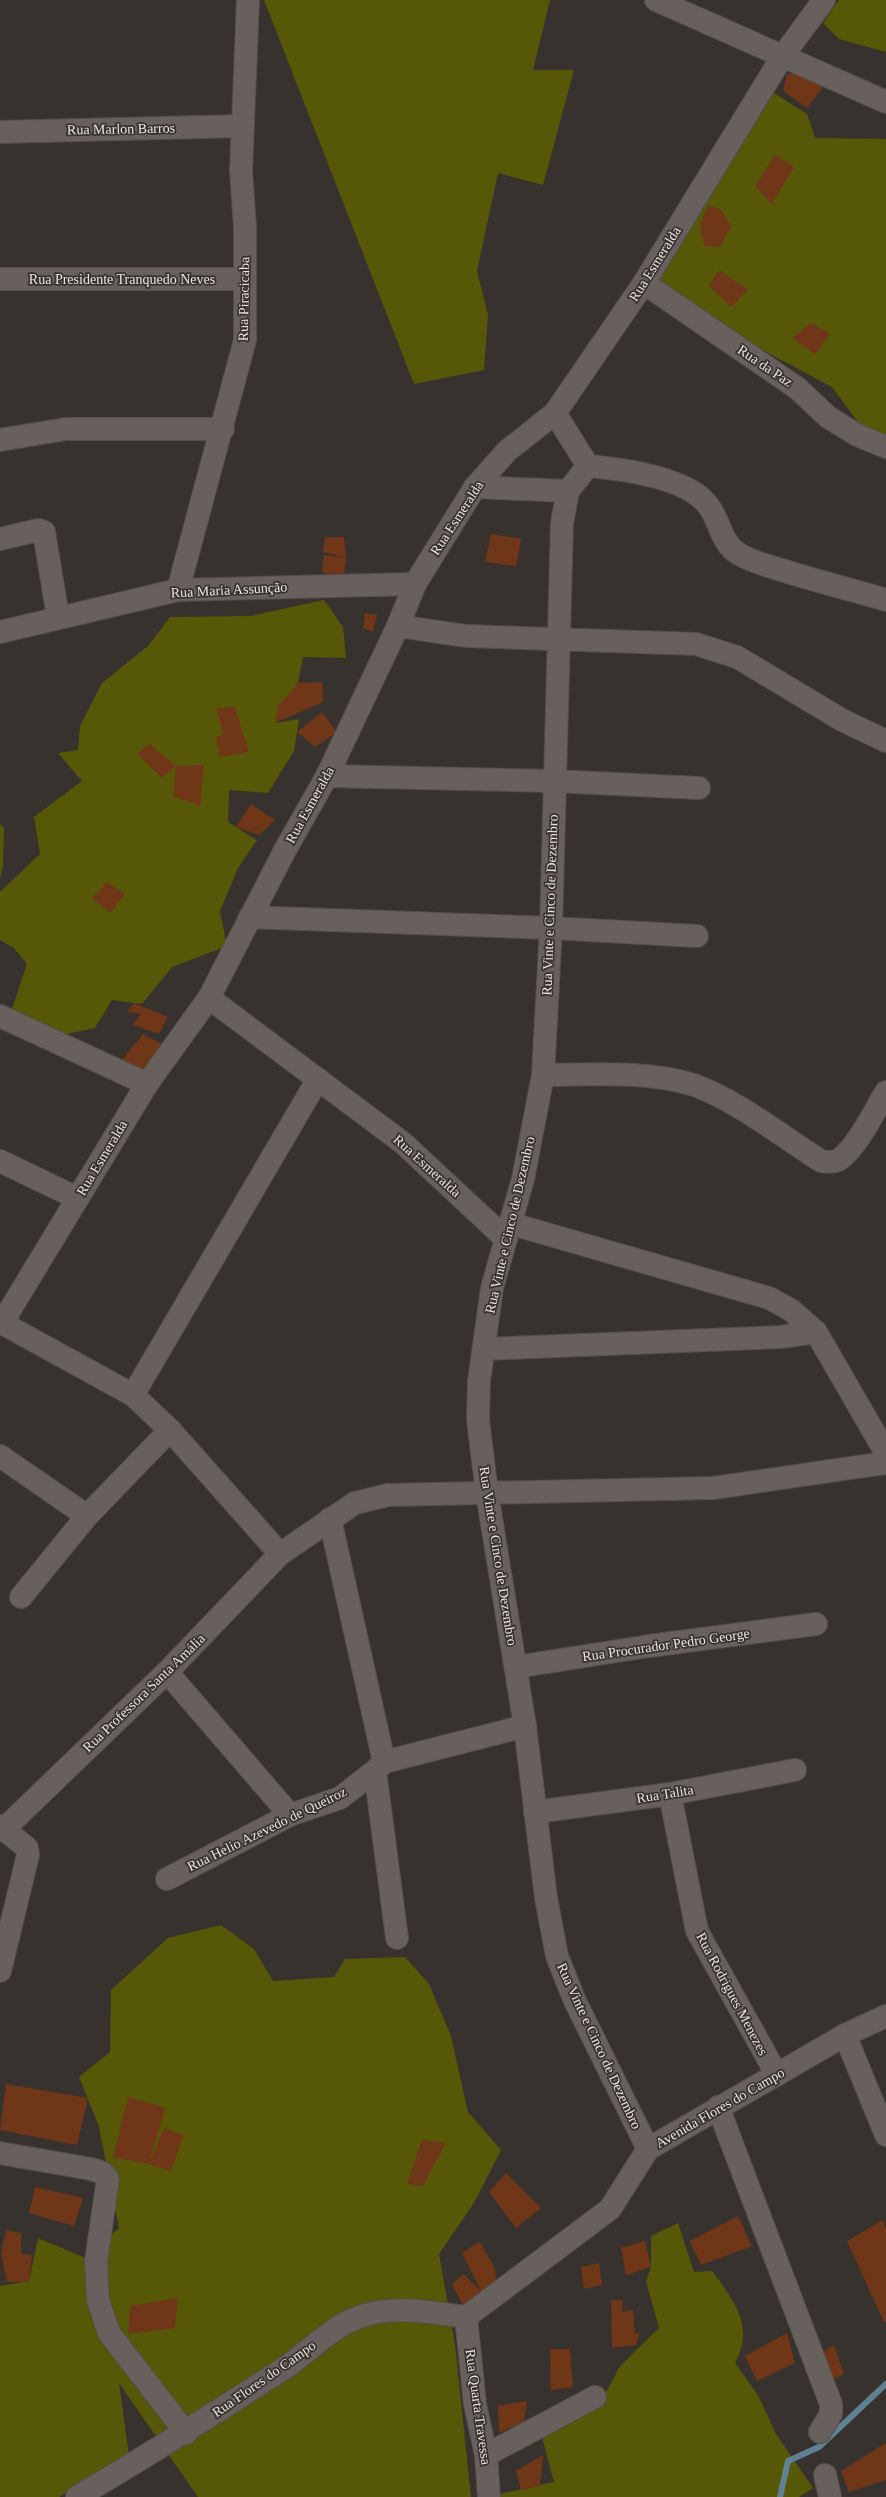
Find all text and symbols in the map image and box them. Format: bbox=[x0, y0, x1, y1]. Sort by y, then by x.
street label: Rua Marlon Barros bbox=[67, 121, 175, 137]
street label: Rua Esmeralda bbox=[626, 223, 684, 304]
street label: Rua Piracicaba bbox=[236, 256, 252, 341]
street label: Rua Presidente Tranquedo Neves bbox=[29, 272, 215, 287]
street label: Rua da Paz bbox=[735, 342, 795, 390]
street label: Rua Esmeralda bbox=[428, 478, 487, 558]
street label: Rua Maria Assunção bbox=[170, 579, 288, 601]
street label: Rua Esmeralda bbox=[283, 763, 338, 846]
street label: Rua Vinte e Cinco de Dezembro bbox=[539, 814, 561, 996]
street label: Rua Esmeralda bbox=[74, 1117, 131, 1198]
street label: Rua Esmeralda bbox=[390, 1132, 464, 1201]
street label: Rua Vinte e Cinco de Dezembro bbox=[482, 1135, 538, 1315]
street label: Rua Vinte e Cinco de Dezembro bbox=[476, 1465, 520, 1647]
street label: Rua Procurador Pedro George bbox=[581, 1626, 751, 1664]
street label: Rua Professora Santa Amália bbox=[80, 1630, 209, 1755]
street label: Rua Talita bbox=[635, 1782, 695, 1806]
street label: Rua Helio Azevedo de Queiroz bbox=[185, 1784, 349, 1874]
street label: Rua Rodrigues Menezes bbox=[693, 1930, 771, 2058]
street label: Rua Vinte e Cinco de Dezembro bbox=[554, 1961, 644, 2131]
street label: Avenida Flores do Campo bbox=[653, 2065, 787, 2151]
street label: Rua Flores do Campo bbox=[210, 2338, 318, 2420]
street label: Rua Quarta Travessa bbox=[462, 2348, 494, 2467]

